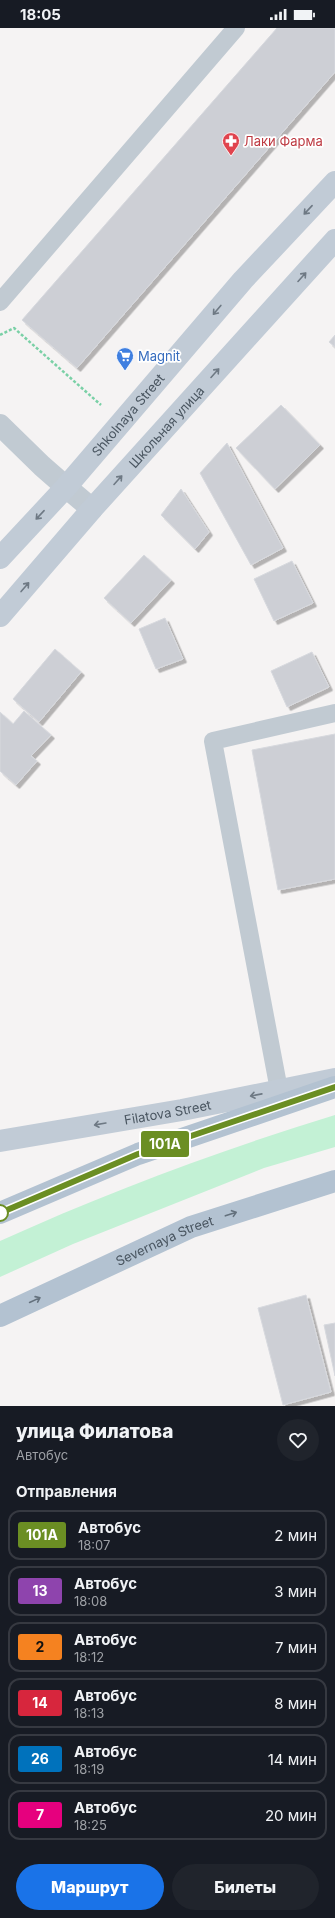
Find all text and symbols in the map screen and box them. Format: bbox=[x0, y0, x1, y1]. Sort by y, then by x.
text: 18:05 bbox=[20, 5, 61, 24]
pharmacy icon: Лаки Фарма bbox=[221, 131, 241, 156]
place label: Лаки Фарма bbox=[244, 133, 323, 149]
one-way arrow bbox=[303, 205, 313, 215]
one-way arrow bbox=[297, 272, 307, 282]
one-way arrow bbox=[213, 304, 222, 315]
supermarket icon: Magnit bbox=[115, 346, 135, 371]
place label: Magnit bbox=[138, 348, 180, 364]
one-way arrow bbox=[210, 369, 219, 379]
street label: Shkolnaya Street bbox=[88, 370, 168, 459]
street label: Школьная улица bbox=[125, 383, 207, 471]
one-way arrow bbox=[114, 475, 123, 486]
one-way arrow bbox=[35, 510, 44, 520]
one-way arrow bbox=[21, 581, 30, 592]
one-way arrow bbox=[249, 1091, 262, 1099]
street label: Filatova Street bbox=[123, 1096, 212, 1128]
one-way arrow bbox=[94, 1120, 107, 1128]
line badge: 101А bbox=[137, 1131, 193, 1157]
text: 101А bbox=[149, 1135, 181, 1152]
unlabelled marker bbox=[0, 1204, 9, 1222]
one-way arrow bbox=[225, 1210, 238, 1217]
street label: Severnaya Street bbox=[113, 1212, 215, 1269]
one-way arrow bbox=[29, 1296, 41, 1303]
button: heart bbox=[277, 1419, 319, 1461]
text: улица Филатова bbox=[16, 1420, 173, 1443]
text: Автобус bbox=[16, 1447, 68, 1463]
text: Отправления bbox=[16, 1482, 117, 1501]
text: Автобус bbox=[78, 1518, 141, 1537]
text: 101А bbox=[26, 1526, 58, 1543]
text: 2 мин bbox=[274, 1526, 317, 1545]
text: 18:07 bbox=[78, 1537, 110, 1553]
text: Автобус bbox=[74, 1574, 137, 1593]
text: 13 bbox=[32, 1582, 48, 1599]
text: 3 мин bbox=[274, 1582, 317, 1601]
text: 18:08 bbox=[74, 1593, 107, 1609]
text: Автобус bbox=[74, 1630, 137, 1649]
text: 2 bbox=[36, 1638, 44, 1655]
text: 7 мин bbox=[275, 1638, 317, 1657]
text: 18:12 bbox=[74, 1649, 104, 1665]
text: Автобус bbox=[74, 1686, 137, 1705]
text: 14 bbox=[32, 1694, 48, 1711]
text: 8 мин bbox=[274, 1694, 317, 1713]
text: 18:13 bbox=[74, 1705, 104, 1721]
text: Автобус bbox=[74, 1742, 137, 1761]
text: 26 bbox=[31, 1750, 49, 1767]
text: 14 мин bbox=[268, 1750, 317, 1769]
text: 18:19 bbox=[74, 1761, 104, 1777]
text: Автобус bbox=[74, 1798, 137, 1817]
text: 7 bbox=[36, 1806, 44, 1823]
text: 20 мин bbox=[265, 1806, 317, 1825]
text: 18:25 bbox=[74, 1817, 107, 1833]
button: Маршрут bbox=[16, 1864, 164, 1910]
button: Билеты bbox=[172, 1864, 319, 1910]

